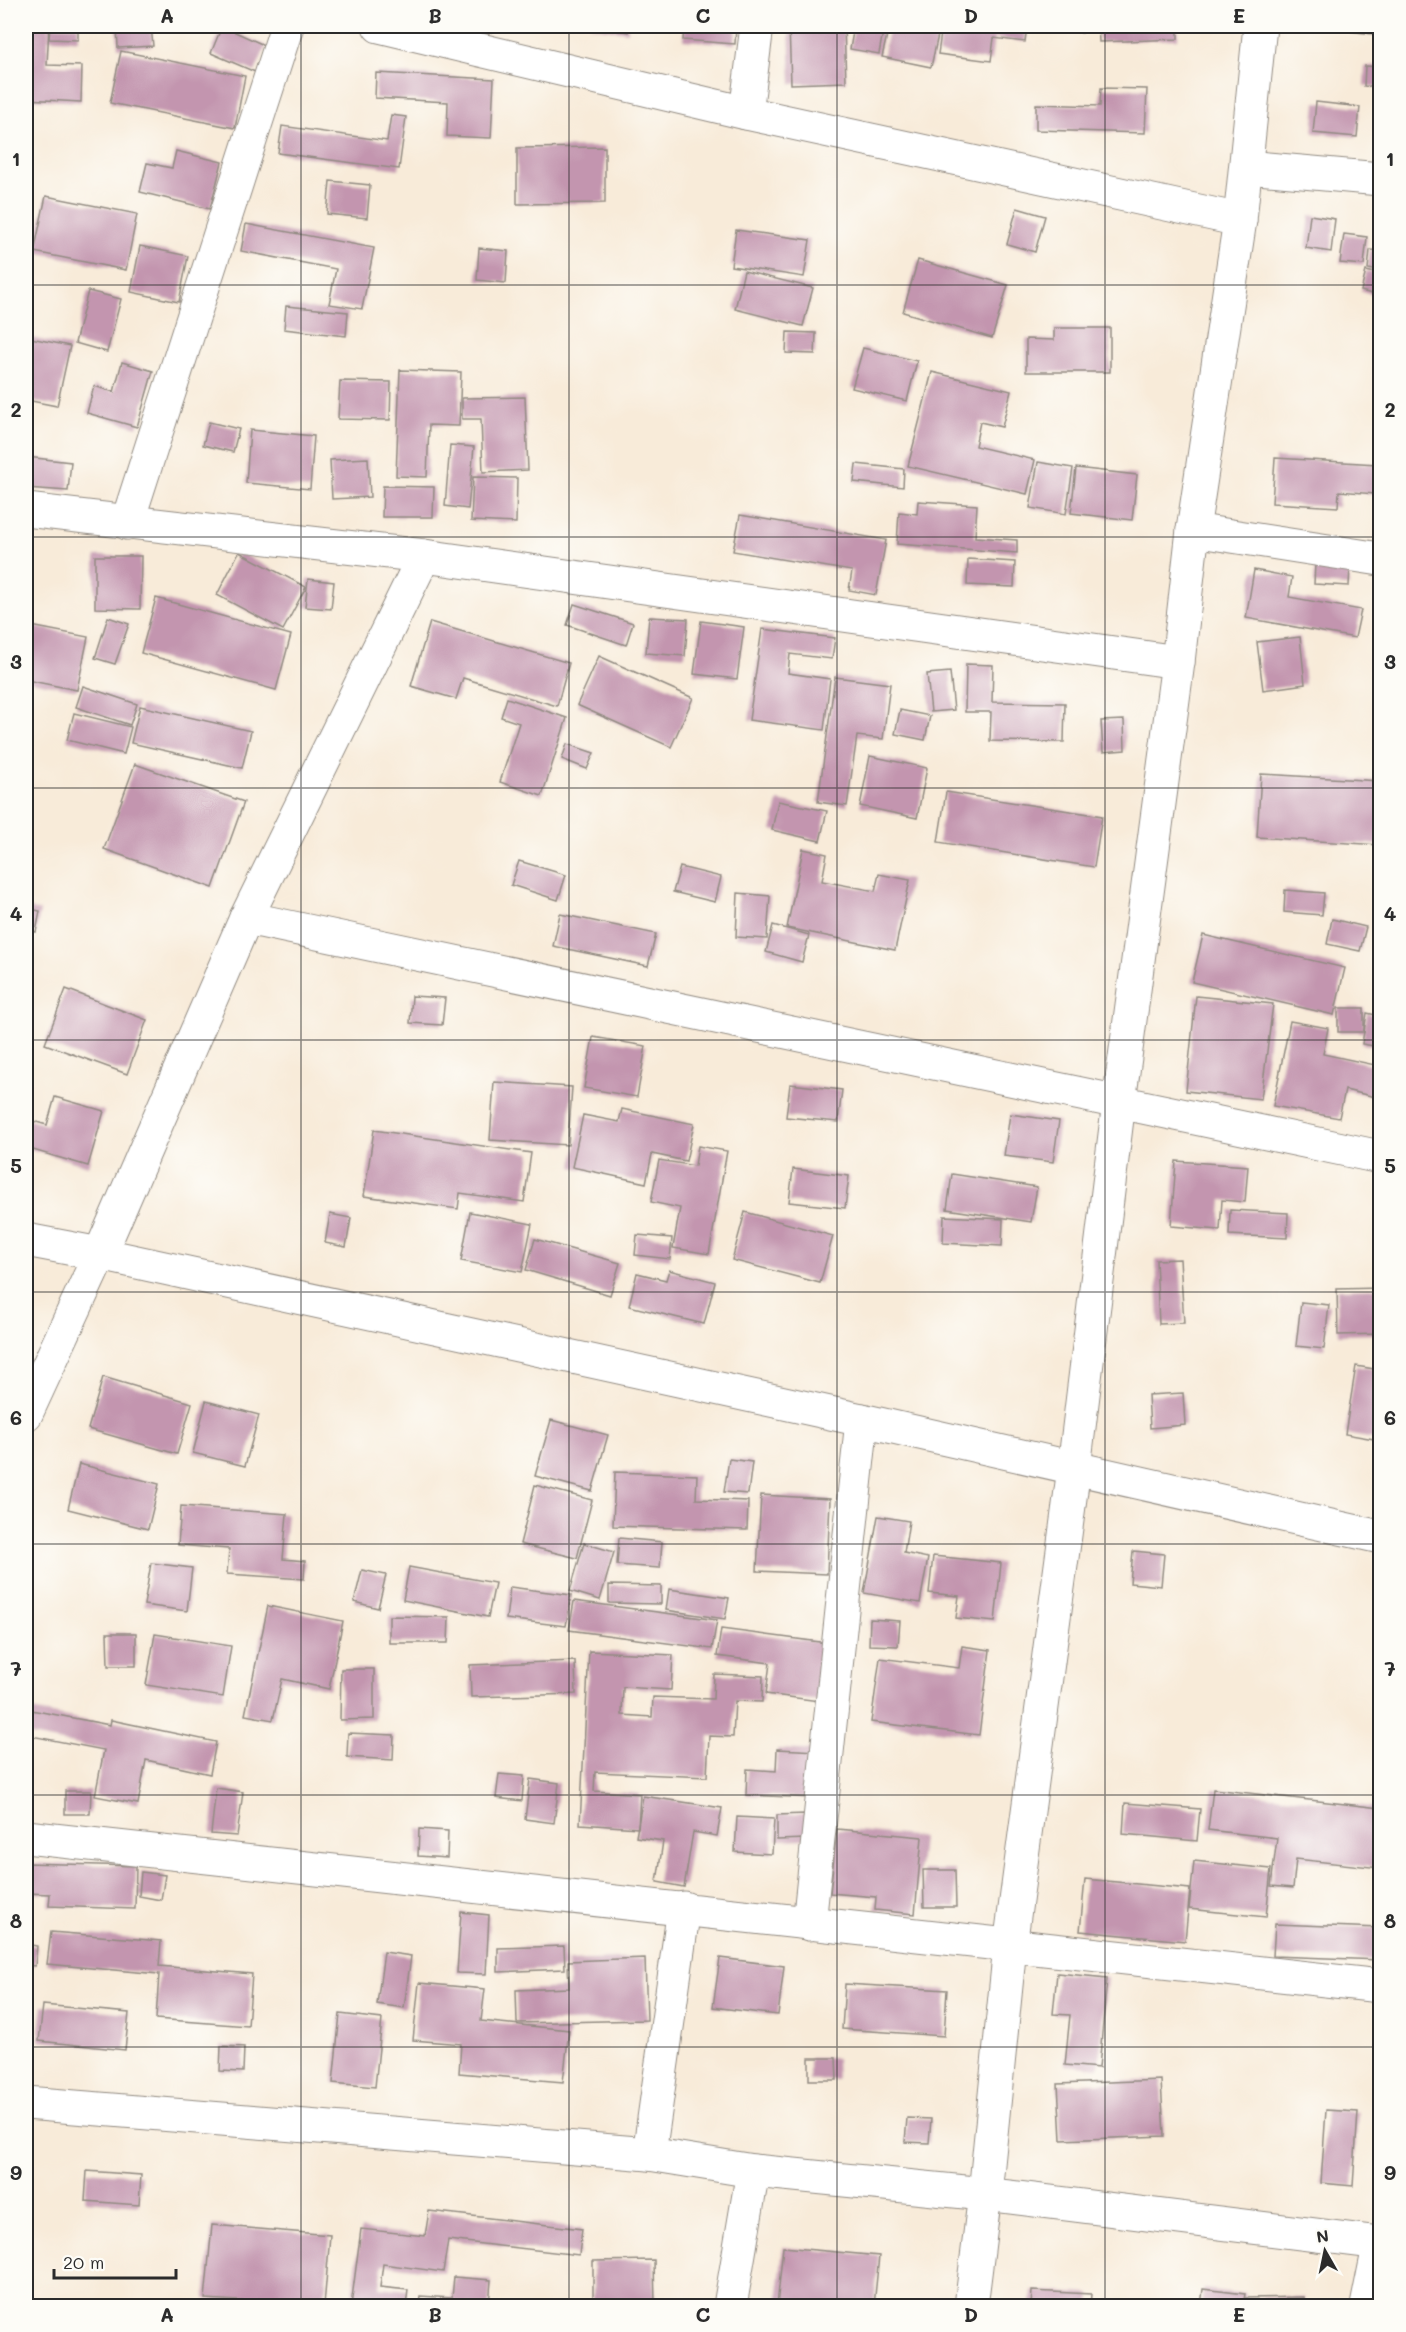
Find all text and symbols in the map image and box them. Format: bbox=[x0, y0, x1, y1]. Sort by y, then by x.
text: A bbox=[160, 2, 174, 28]
text: B bbox=[428, 2, 442, 28]
text: C bbox=[696, 2, 711, 28]
text: D bbox=[964, 2, 978, 28]
text: E bbox=[1233, 2, 1245, 28]
text: 1 bbox=[12, 145, 20, 171]
text: 1 bbox=[1386, 145, 1394, 171]
text: 2 bbox=[10, 396, 22, 422]
text: 2 bbox=[1384, 396, 1396, 422]
text: 3 bbox=[10, 648, 22, 674]
text: 3 bbox=[1384, 648, 1396, 674]
text: 4 bbox=[10, 900, 23, 926]
text: 4 bbox=[1384, 900, 1397, 926]
text: 5 bbox=[10, 1152, 22, 1178]
text: 5 bbox=[1384, 1152, 1396, 1178]
text: 6 bbox=[10, 1404, 22, 1430]
text: 6 bbox=[1384, 1404, 1396, 1430]
text: 7 bbox=[10, 1655, 22, 1681]
text: 7 bbox=[1384, 1655, 1396, 1681]
text: 8 bbox=[10, 1907, 22, 1933]
text: 8 bbox=[1384, 1907, 1396, 1933]
text: 9 bbox=[10, 2159, 22, 2185]
text: 9 bbox=[1384, 2159, 1396, 2185]
north arrow bbox=[1295, 2221, 1355, 2281]
text: N bbox=[1315, 2224, 1330, 2247]
scale bar bbox=[54, 2242, 176, 2280]
text: 20 m bbox=[63, 2250, 104, 2274]
text: A bbox=[160, 2301, 174, 2327]
text: B bbox=[428, 2301, 442, 2327]
text: C bbox=[696, 2301, 711, 2327]
text: D bbox=[964, 2301, 978, 2327]
text: E bbox=[1233, 2301, 1245, 2327]

